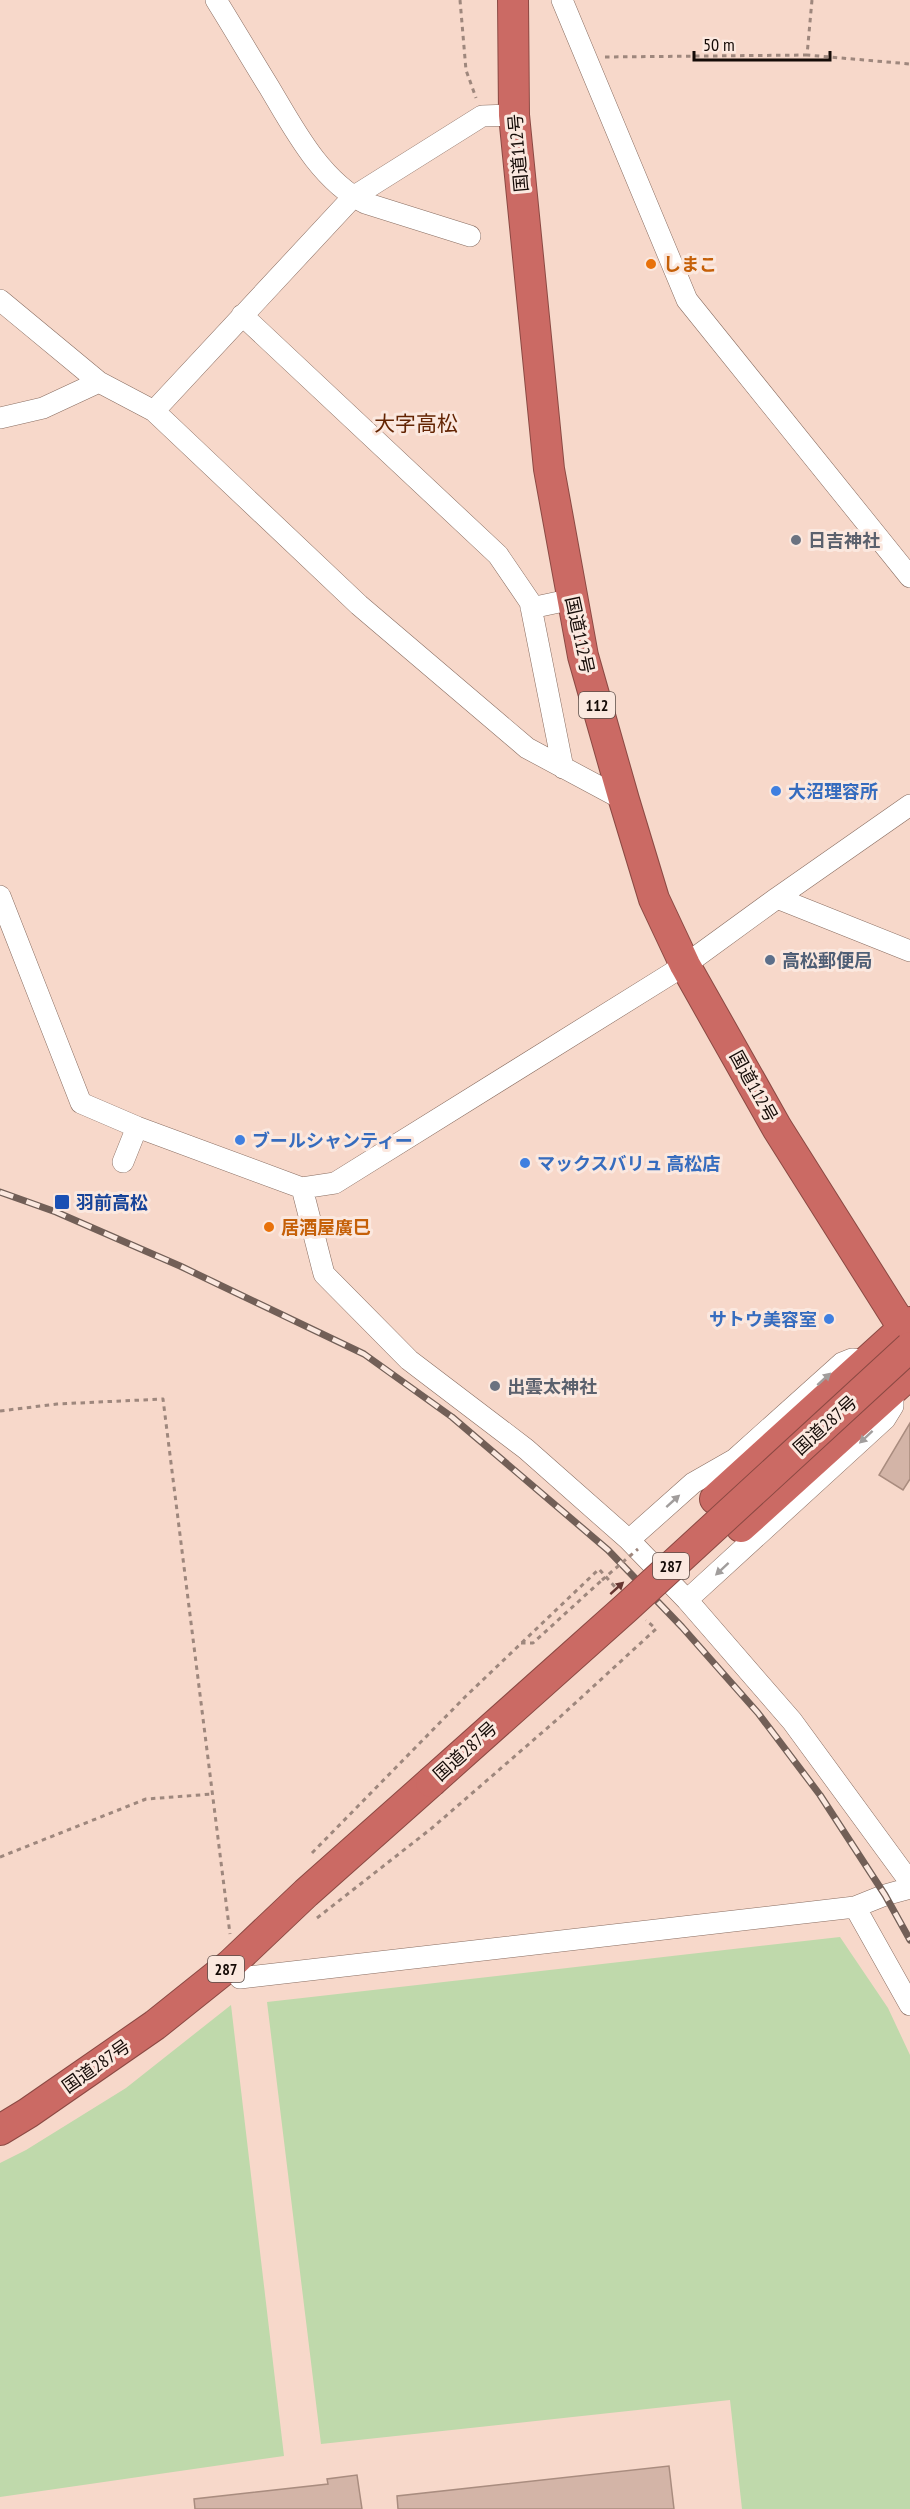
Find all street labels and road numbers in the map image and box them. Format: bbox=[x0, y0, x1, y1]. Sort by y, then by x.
street label: 国道112号 bbox=[503, 113, 533, 193]
street label: 国道112号 bbox=[561, 594, 599, 676]
road number: 112 bbox=[579, 692, 615, 718]
street label: 国道112号 bbox=[725, 1046, 783, 1126]
street label: 国道287号 bbox=[788, 1390, 862, 1460]
road number: 287 bbox=[653, 1553, 689, 1579]
street label: 国道287号 bbox=[428, 1716, 502, 1786]
road number: 287 bbox=[208, 1956, 244, 1982]
street label: 国道287号 bbox=[57, 2034, 135, 2098]

